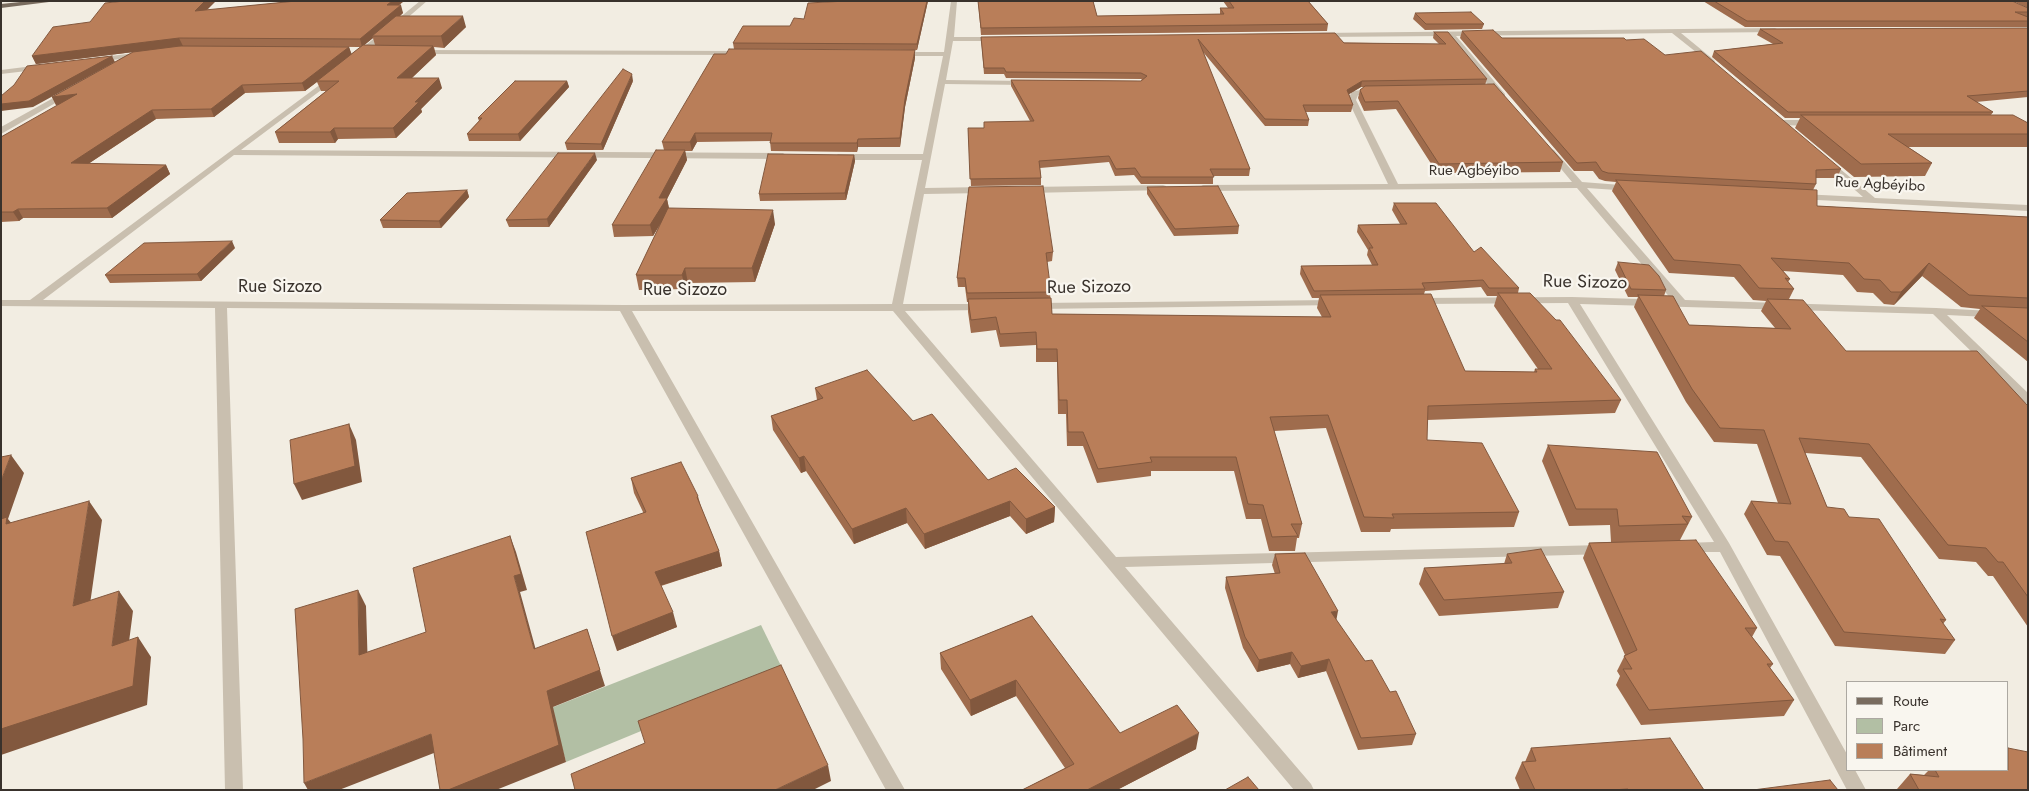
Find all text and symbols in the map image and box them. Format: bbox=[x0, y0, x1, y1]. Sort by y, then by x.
street label: Rue Agbéyibo bbox=[1429, 162, 1519, 180]
street label: Rue Agbéyibo bbox=[1834, 174, 1926, 196]
street label: Rue Sizozo bbox=[1543, 271, 1627, 295]
street label: Rue Sizozo bbox=[1047, 276, 1131, 300]
street label: Rue Sizozo bbox=[238, 277, 322, 299]
street label: Rue Sizozo bbox=[643, 280, 727, 302]
legend bbox=[1846, 681, 2009, 771]
text: Route bbox=[1893, 690, 1929, 712]
text: Parc bbox=[1893, 715, 1920, 737]
text: Bâtiment bbox=[1893, 740, 1947, 762]

